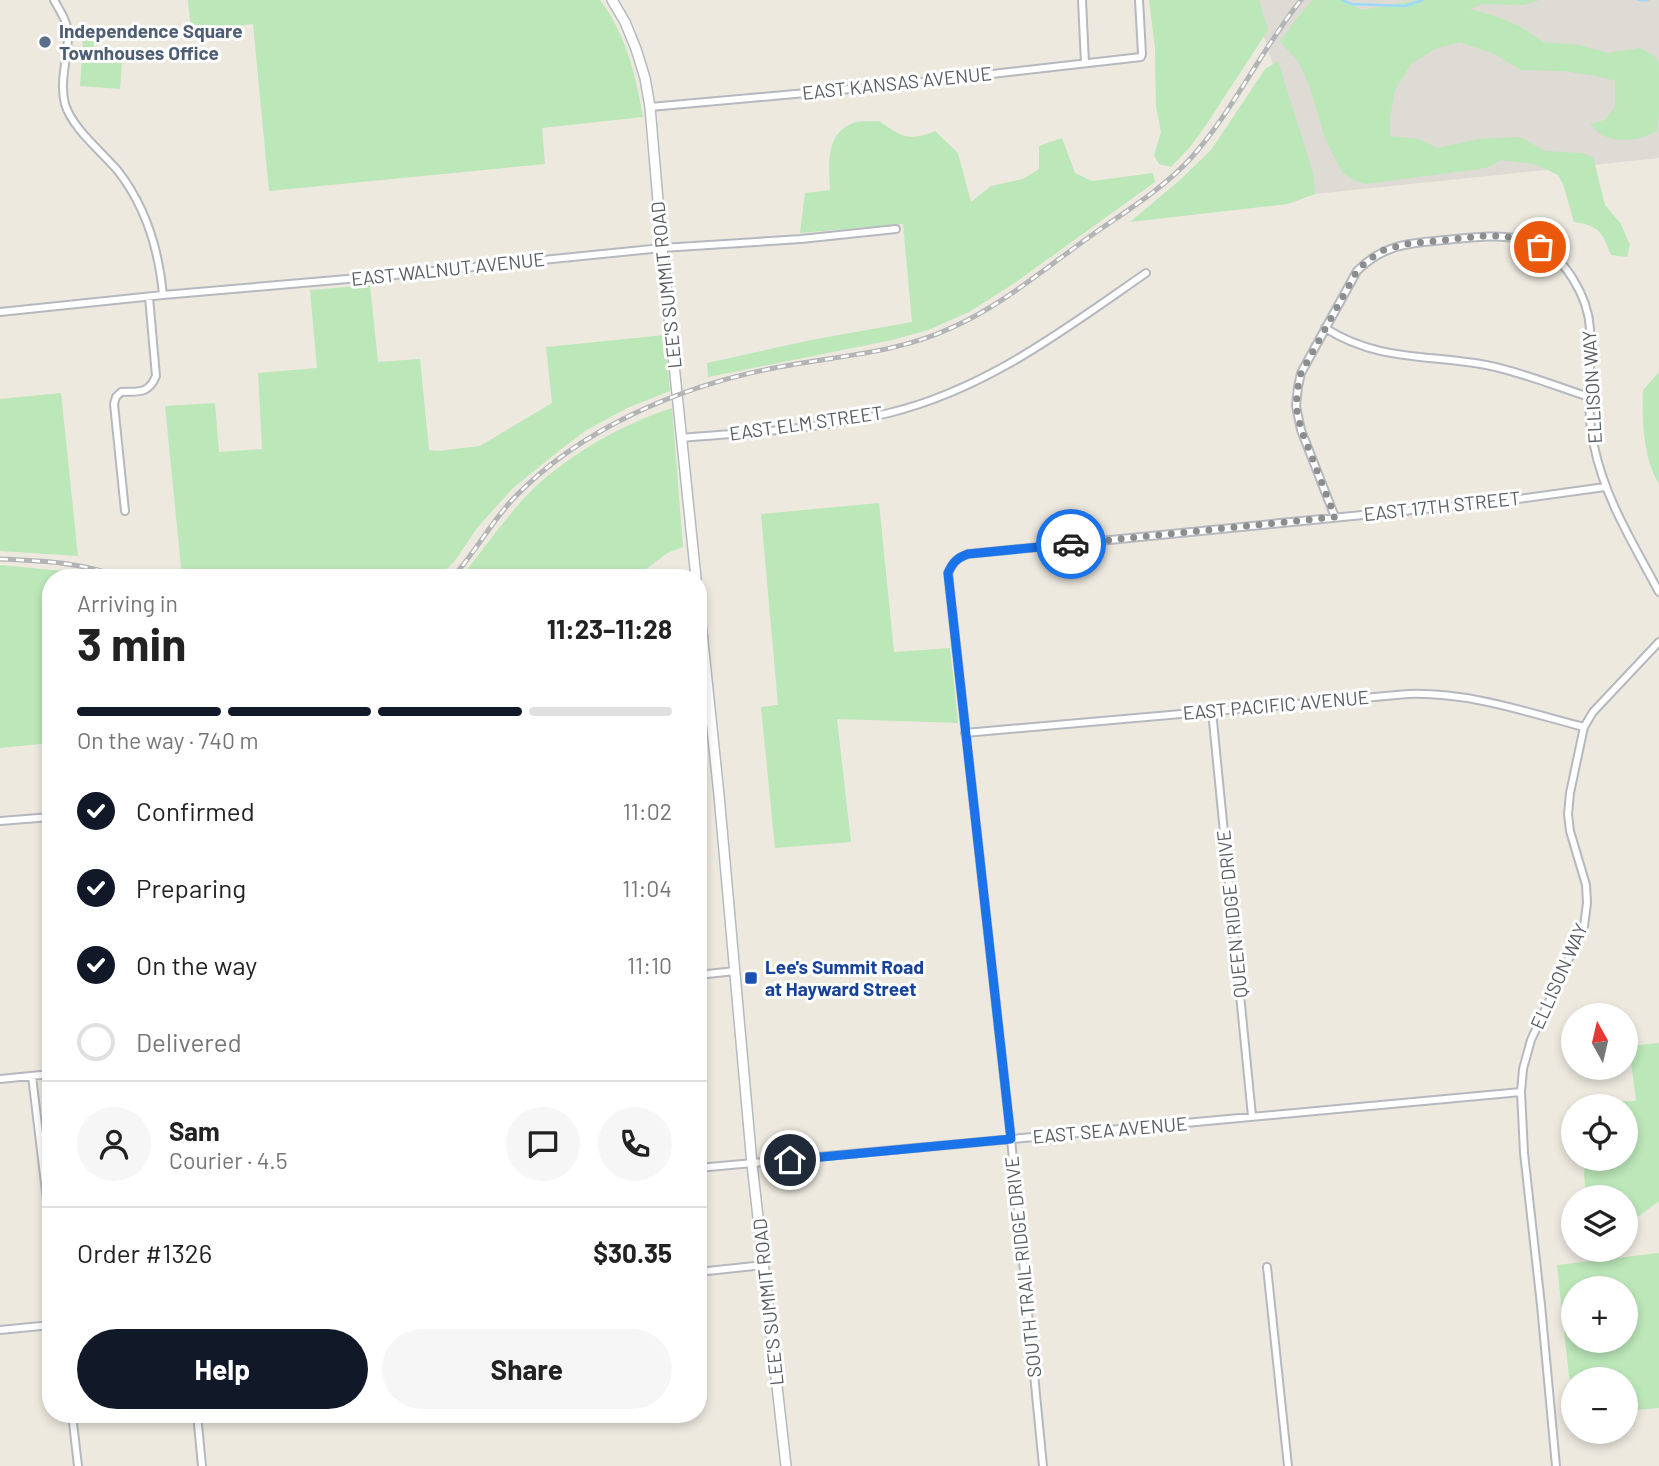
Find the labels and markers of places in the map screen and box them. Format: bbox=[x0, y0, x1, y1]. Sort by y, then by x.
place label: Independence Square Townhouses Office bbox=[59, 19, 243, 64]
marker: Independence Square Townhouses Office bbox=[37, 34, 53, 50]
pin bbox=[1510, 217, 1570, 277]
place label: Lee's Summit Road at Hayward Street bbox=[765, 955, 924, 1000]
marker: Lee's Summit Road at Hayward Street bbox=[743, 970, 759, 986]
pin bbox=[760, 1130, 820, 1190]

